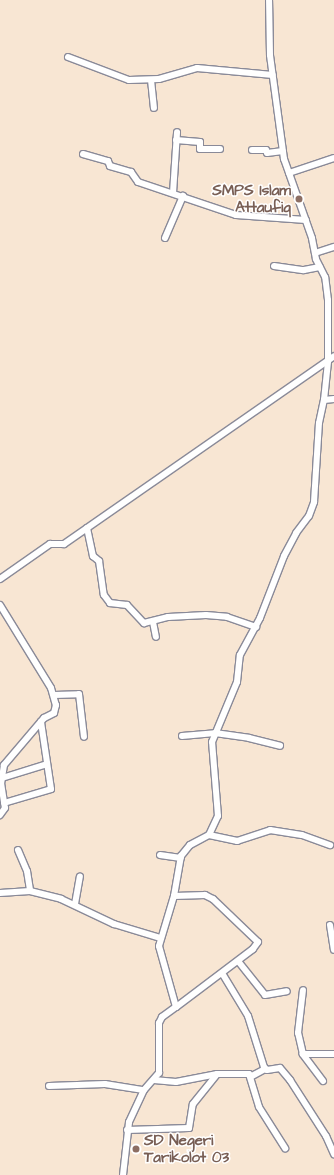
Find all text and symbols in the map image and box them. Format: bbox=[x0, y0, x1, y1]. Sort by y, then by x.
place label: SMPS Islam Attaufiq bbox=[212, 181, 291, 216]
marker: SMPS Islam Attaufiq bbox=[294, 194, 304, 204]
place label: SD Negeri Tarikolot 03 bbox=[144, 1131, 229, 1166]
marker: SD Negeri Tarikolot 03 bbox=[131, 1144, 141, 1154]

